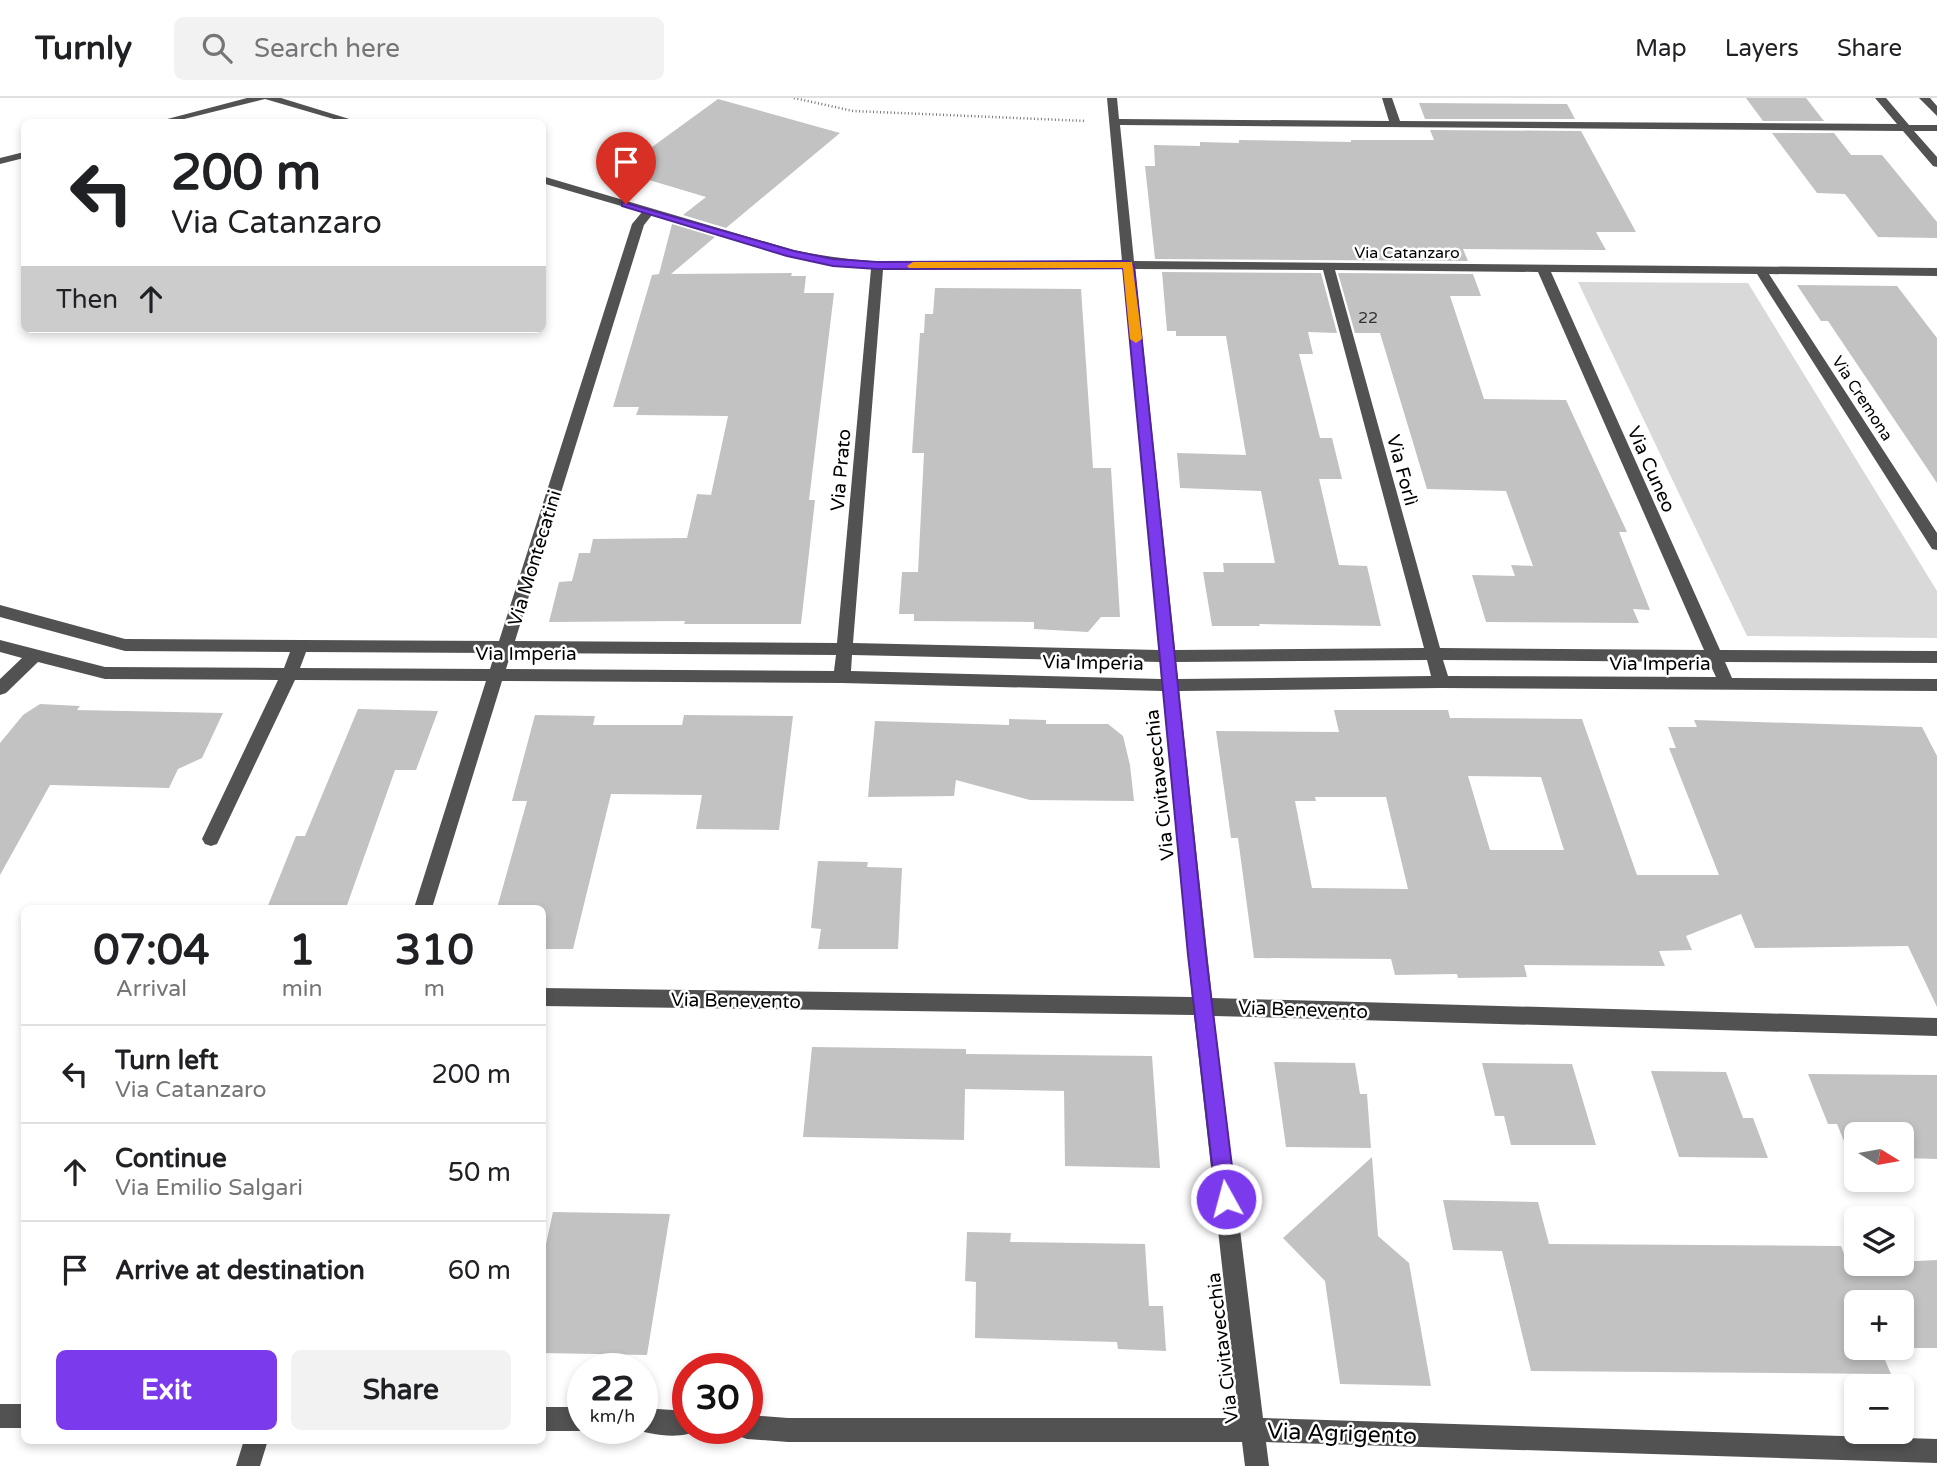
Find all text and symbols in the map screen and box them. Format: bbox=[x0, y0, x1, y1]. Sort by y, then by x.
search box bbox=[174, 17, 664, 80]
text: Turnly bbox=[35, 29, 132, 68]
icon: search bbox=[198, 29, 236, 67]
text: Search here bbox=[254, 33, 400, 64]
text: Map bbox=[1635, 34, 1687, 63]
text: Layers bbox=[1725, 34, 1799, 63]
text: Share bbox=[1837, 34, 1902, 63]
pin bbox=[596, 132, 656, 204]
icon: arrive bbox=[607, 143, 645, 181]
text: 200 m bbox=[171, 144, 321, 203]
icon: left bbox=[56, 147, 147, 238]
text: Via Catanzaro bbox=[171, 204, 382, 242]
street label: Via Catanzaro bbox=[1354, 243, 1460, 263]
icon: ahead bbox=[132, 280, 170, 318]
text: Then bbox=[56, 284, 118, 315]
house number: 22 bbox=[1358, 308, 1378, 328]
street label: Via Cremona bbox=[1827, 352, 1897, 445]
street label: Via Cuneo bbox=[1622, 423, 1680, 516]
street label: Via Prato bbox=[826, 428, 856, 512]
street label: Via Forlì bbox=[1382, 432, 1422, 508]
street label: Via Montecatini bbox=[504, 488, 566, 629]
street label: Via Imperia bbox=[475, 643, 577, 665]
street label: Via Imperia bbox=[1042, 651, 1144, 675]
street label: Via Imperia bbox=[1609, 653, 1711, 675]
street label: Via Civitavecchia bbox=[1141, 708, 1179, 861]
text: 07:04 bbox=[93, 925, 210, 976]
text: 1 bbox=[289, 925, 315, 976]
text: 310 bbox=[395, 925, 474, 976]
text: Arrival bbox=[116, 975, 187, 1003]
text: min bbox=[282, 975, 323, 1003]
text: m bbox=[424, 975, 445, 1003]
street label: Via Benevento bbox=[671, 989, 801, 1013]
street label: Via Benevento bbox=[1238, 997, 1368, 1023]
text: Turn left bbox=[115, 1045, 218, 1076]
icon: left bbox=[56, 1055, 94, 1093]
text: 200 m bbox=[431, 1059, 511, 1090]
text: Via Catanzaro bbox=[115, 1076, 267, 1104]
north arrow bbox=[1844, 1122, 1914, 1192]
map controls bbox=[1844, 1122, 1914, 1444]
text: Continue bbox=[115, 1143, 227, 1174]
icon: ahead bbox=[56, 1153, 94, 1191]
text: 50 m bbox=[448, 1157, 511, 1188]
position arrow bbox=[1189, 1162, 1263, 1236]
text: Via Emilio Salgari bbox=[115, 1174, 303, 1202]
button: layers bbox=[1844, 1206, 1914, 1276]
icon: arrive bbox=[56, 1251, 94, 1289]
text: Arrive at destination bbox=[115, 1255, 365, 1286]
text: 60 m bbox=[448, 1255, 511, 1286]
street label: Via Civitavecchia bbox=[1203, 1271, 1243, 1425]
button: + bbox=[1844, 1290, 1914, 1360]
button: Exit bbox=[56, 1350, 277, 1430]
button: Share bbox=[291, 1350, 511, 1430]
speed limit sign: 30 bbox=[672, 1353, 763, 1444]
text: 22 bbox=[591, 1368, 634, 1410]
button: − bbox=[1844, 1374, 1914, 1444]
text: km/h bbox=[590, 1405, 635, 1427]
street label: Via Agrigento bbox=[1266, 1417, 1417, 1451]

